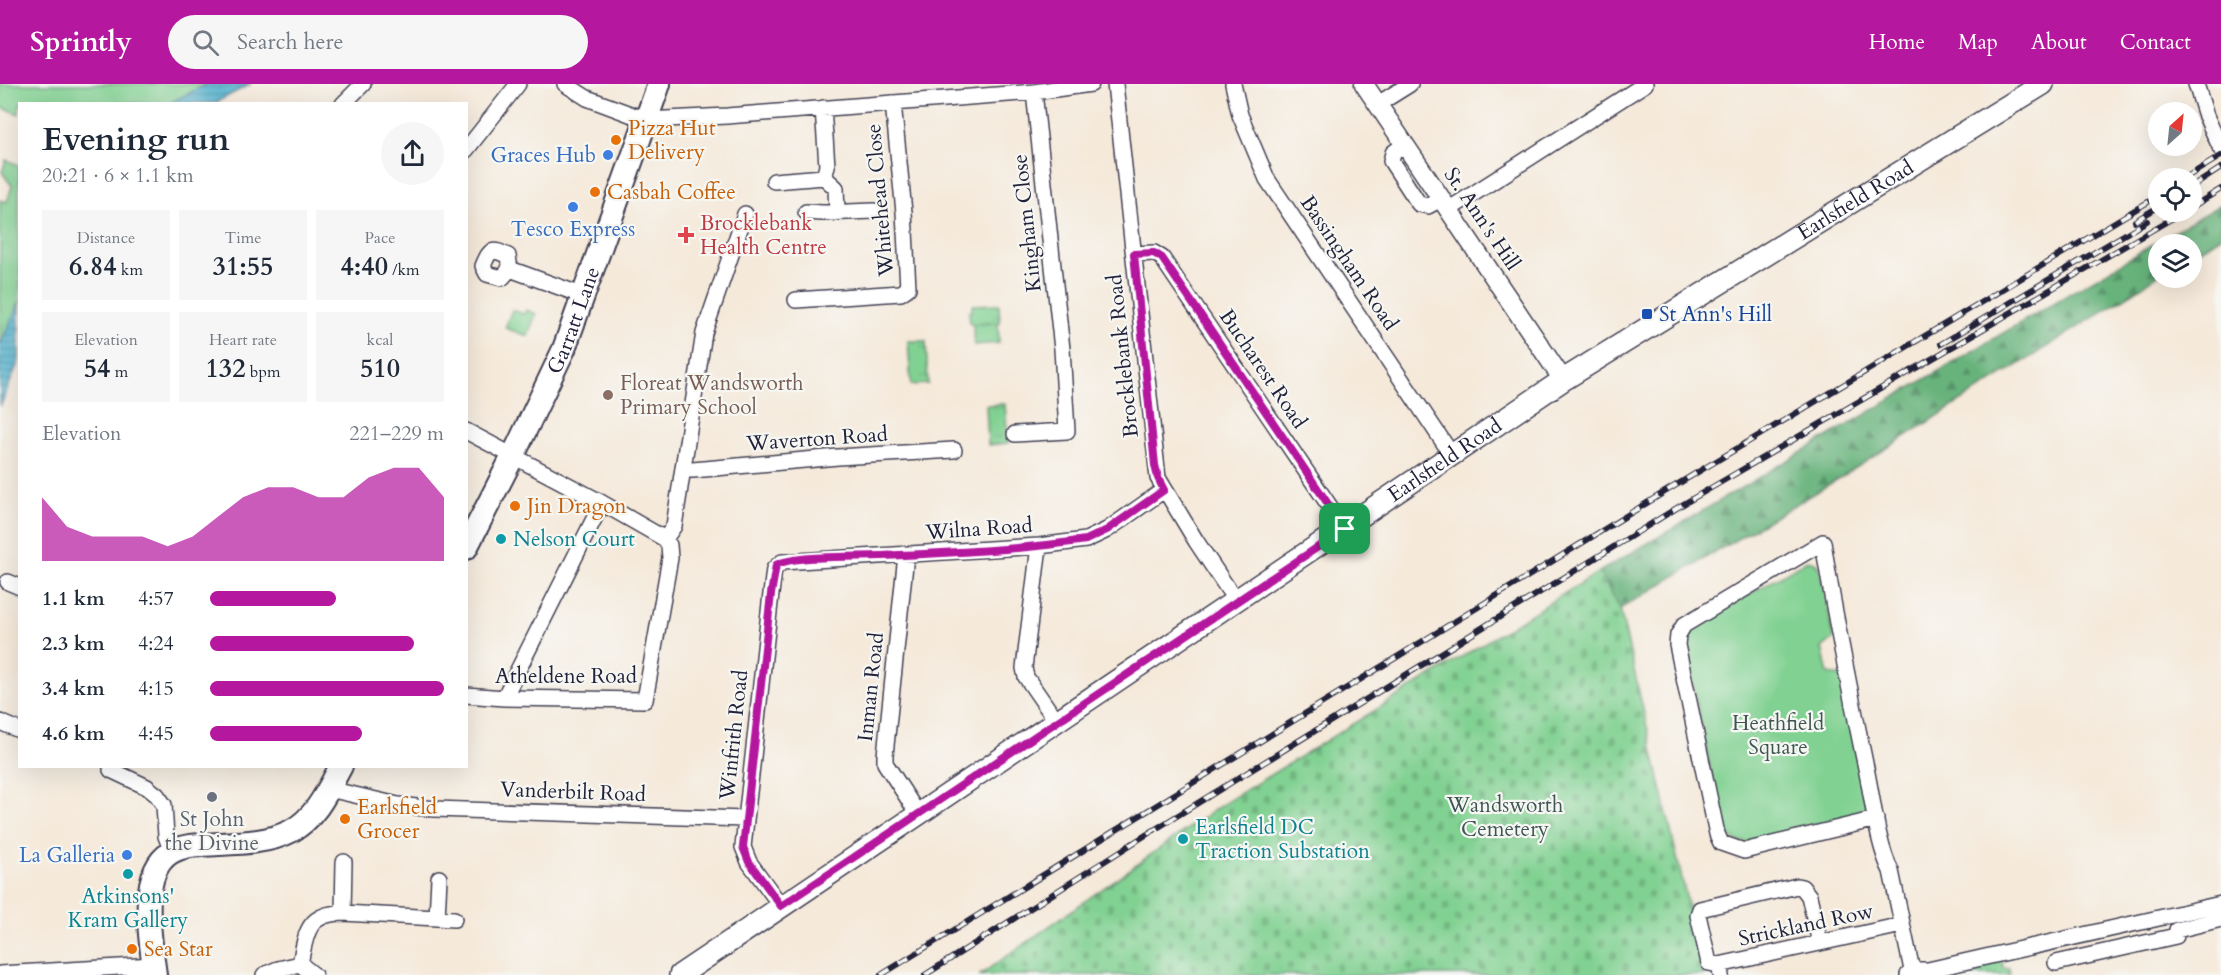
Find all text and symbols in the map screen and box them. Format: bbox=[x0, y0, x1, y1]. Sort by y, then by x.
search box bbox=[168, 15, 588, 69]
text: Sprintly bbox=[30, 23, 132, 61]
icon: search bbox=[189, 26, 222, 59]
text: Search here bbox=[237, 27, 344, 57]
text: Home bbox=[1869, 28, 1925, 57]
text: Map bbox=[1958, 28, 1998, 57]
text: About bbox=[2031, 28, 2087, 57]
text: Contact bbox=[2120, 28, 2191, 57]
north arrow bbox=[2148, 102, 2202, 156]
map controls bbox=[2148, 102, 2202, 288]
place label: Pizza Hut Delivery bbox=[628, 114, 716, 167]
text: Evening run bbox=[42, 117, 230, 162]
button: share bbox=[381, 122, 444, 185]
street label: Whitehead Close bbox=[859, 122, 901, 278]
marker: Pizza Hut Delivery bbox=[609, 133, 623, 147]
place label: Graces Hub bbox=[491, 141, 596, 170]
marker: Graces Hub bbox=[601, 148, 615, 162]
street label: Kingham Close bbox=[1005, 153, 1049, 293]
street label: Earlsfield Road bbox=[1791, 153, 1919, 247]
text: 20:21 · 6 × 1.1 km bbox=[42, 162, 194, 189]
street label: St. Ann's Hill bbox=[1437, 162, 1527, 276]
button: locate bbox=[2148, 168, 2202, 222]
place label: Casbah Coffee bbox=[607, 178, 736, 207]
marker: Casbah Coffee bbox=[588, 185, 602, 199]
street label: Bassingham Road bbox=[1293, 190, 1405, 336]
marker: Tesco Express bbox=[566, 200, 580, 214]
place label: Brocklebank Health Centre bbox=[700, 209, 827, 262]
place label: Tesco Express bbox=[511, 215, 635, 244]
marker: Brocklebank Health Centre bbox=[677, 226, 695, 244]
text: Distance bbox=[77, 227, 135, 249]
text: Time bbox=[224, 227, 262, 249]
text: Pace bbox=[365, 227, 395, 249]
button: layers bbox=[2148, 234, 2202, 288]
text: 6.84 bbox=[69, 249, 117, 284]
text: 31:55 bbox=[213, 249, 273, 284]
text: 4:40 bbox=[340, 249, 388, 284]
text: km bbox=[117, 259, 143, 281]
text: /km bbox=[388, 259, 420, 281]
street label: Garratt Lane bbox=[540, 263, 607, 379]
street label: Brocklebank Road bbox=[1100, 273, 1146, 439]
place label: St Ann's Hill bbox=[1659, 300, 1772, 329]
street label: Bucharest Road bbox=[1212, 303, 1314, 435]
marker: St Ann's Hill bbox=[1640, 307, 1654, 321]
text: Elevation bbox=[74, 329, 138, 351]
text: Heart rate bbox=[209, 329, 277, 351]
text: kcal bbox=[367, 329, 393, 351]
text: 54 bbox=[84, 351, 110, 386]
text: 132 bbox=[206, 351, 246, 386]
text: 510 bbox=[360, 351, 400, 386]
text: m bbox=[110, 361, 128, 383]
text: bpm bbox=[246, 361, 280, 383]
place label: Floreat Wandsworth Primary School bbox=[620, 369, 804, 422]
marker: Floreat Wandsworth Primary School bbox=[601, 388, 615, 402]
street label: Earlsfield Road bbox=[1382, 411, 1507, 509]
text: Elevation bbox=[42, 420, 121, 447]
text: 221–229 m bbox=[349, 420, 444, 447]
street label: Waverton Road bbox=[744, 420, 889, 458]
place label: Jin Dragon bbox=[524, 492, 627, 521]
marker: Jin Dragon bbox=[508, 499, 522, 513]
pin bbox=[1319, 503, 1370, 554]
street label: Wilna Road bbox=[923, 511, 1034, 547]
icon: arrive bbox=[1328, 512, 1361, 545]
place label: Nelson Court bbox=[513, 525, 635, 554]
marker: Nelson Court bbox=[494, 532, 508, 546]
text: 1.1 km bbox=[42, 585, 105, 612]
text: 4:57 bbox=[138, 585, 174, 612]
text: 2.3 km bbox=[42, 630, 105, 657]
text: 4:24 bbox=[138, 630, 174, 657]
street label: Inman Road bbox=[851, 631, 891, 743]
street label: Atheldene Road bbox=[495, 662, 637, 691]
street label: Winfrith Road bbox=[713, 668, 755, 803]
text: 3.4 km bbox=[42, 675, 105, 702]
text: 4:15 bbox=[138, 675, 174, 702]
park label: Heathfield Square bbox=[1732, 709, 1824, 762]
text: 4.6 km bbox=[42, 720, 105, 747]
text: 4:45 bbox=[138, 720, 174, 747]
street label: Vanderbilt Road bbox=[500, 775, 646, 809]
marker: St John the Divine bbox=[205, 790, 219, 804]
park label: Wandsworth Cemetery bbox=[1446, 791, 1564, 844]
place label: Earlsfield Grocer bbox=[357, 793, 437, 846]
place label: St John the Divine bbox=[165, 805, 259, 858]
marker: Earlsfield Grocer bbox=[338, 812, 352, 826]
place label: Earlsfield DC Traction Substation bbox=[1195, 813, 1370, 866]
marker: Earlsfield DC Traction Substation bbox=[1176, 832, 1190, 846]
place label: La Galleria bbox=[19, 841, 115, 870]
marker: La Galleria bbox=[120, 848, 134, 862]
marker: Atkinsons' Kram Gallery bbox=[121, 867, 135, 881]
place label: Atkinsons' Kram Gallery bbox=[68, 882, 188, 935]
street label: Strickland Row bbox=[1736, 896, 1876, 953]
place label: Sea Star bbox=[144, 935, 213, 964]
marker: Sea Star bbox=[125, 942, 139, 956]

